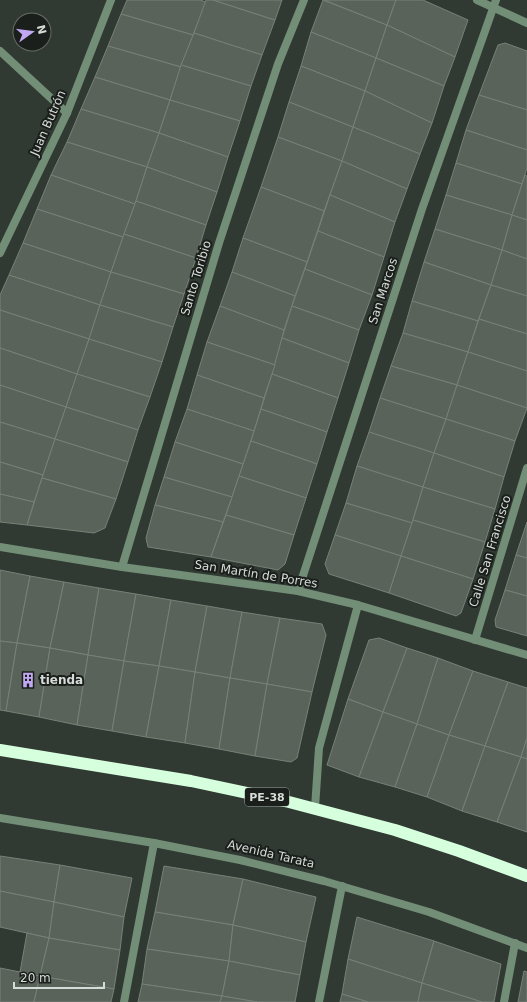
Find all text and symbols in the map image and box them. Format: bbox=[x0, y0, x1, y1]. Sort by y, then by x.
north arrow bbox=[12, 12, 52, 52]
text: N bbox=[34, 24, 49, 36]
street label: Juan Butrón bbox=[27, 88, 69, 159]
street label: Santo Toribio bbox=[178, 239, 214, 317]
street label: San Marcos bbox=[366, 256, 400, 326]
street label: Calle San Francisco bbox=[466, 493, 514, 609]
street label: San Martín de Porres bbox=[193, 557, 319, 591]
building icon: tienda bbox=[19, 671, 37, 689]
place label: tienda bbox=[40, 673, 83, 687]
road number: PE-38 bbox=[245, 788, 289, 806]
street label: Avenida Tarata bbox=[226, 837, 316, 871]
scale bar bbox=[14, 964, 104, 990]
text: 20 m bbox=[20, 971, 51, 985]

